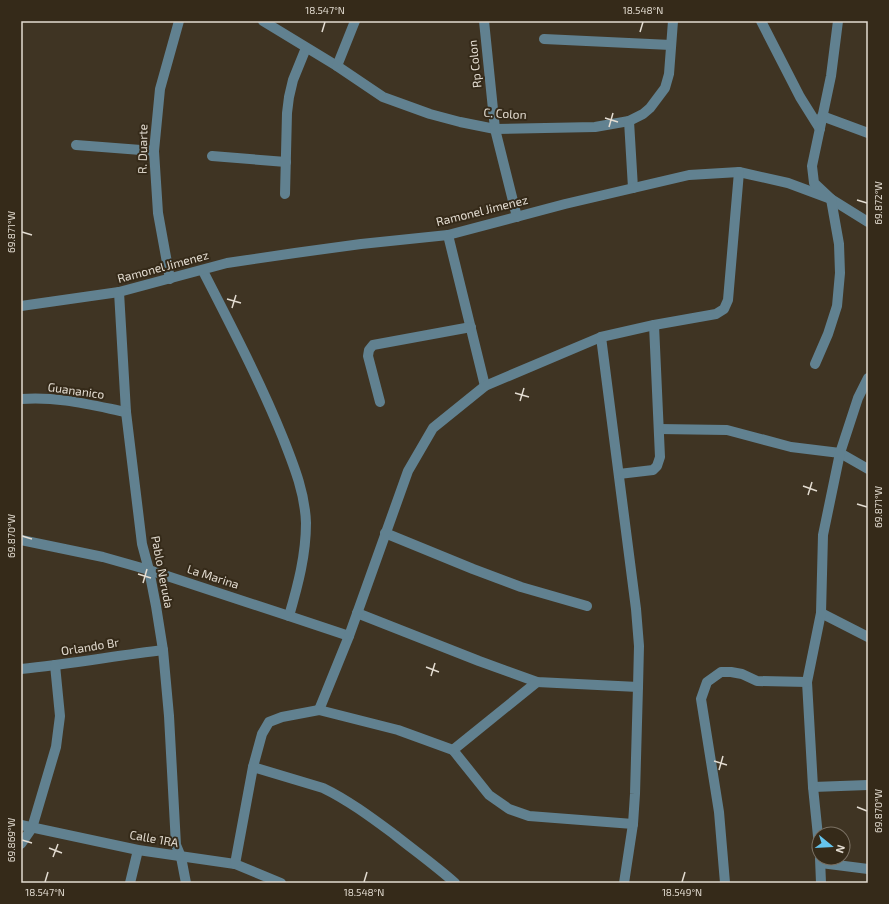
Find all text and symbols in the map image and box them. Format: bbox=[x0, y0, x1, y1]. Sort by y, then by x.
text: 18.547°N bbox=[305, 4, 345, 16]
text: 18.548°N bbox=[623, 4, 663, 16]
street label: Rp Colon bbox=[465, 39, 483, 89]
street label: C. Colon bbox=[483, 105, 527, 121]
street label: R. Duarte bbox=[135, 124, 149, 174]
text: 69.872°W bbox=[872, 181, 884, 225]
street label: Ramonel Jimenez bbox=[434, 192, 529, 228]
text: 69.871°W bbox=[5, 210, 17, 253]
street label: Ramonel Jimenez bbox=[116, 247, 210, 285]
street label: Guananico bbox=[47, 379, 106, 401]
text: 69.871°W bbox=[872, 485, 884, 528]
text: 69.870°W bbox=[5, 513, 17, 558]
street label: Pablo Neruda bbox=[149, 534, 177, 609]
street label: La Marina bbox=[186, 561, 241, 591]
street label: Orlando Br bbox=[60, 634, 120, 658]
text: 69.870°W bbox=[872, 788, 884, 833]
text: 69.869°W bbox=[5, 817, 17, 862]
north arrow bbox=[811, 826, 851, 866]
street label: Calle 1RA bbox=[129, 827, 180, 849]
text: N bbox=[834, 843, 848, 855]
text: 18.547°N bbox=[25, 886, 65, 898]
text: 18.548°N bbox=[344, 886, 384, 898]
text: 18.549°N bbox=[662, 886, 702, 898]

